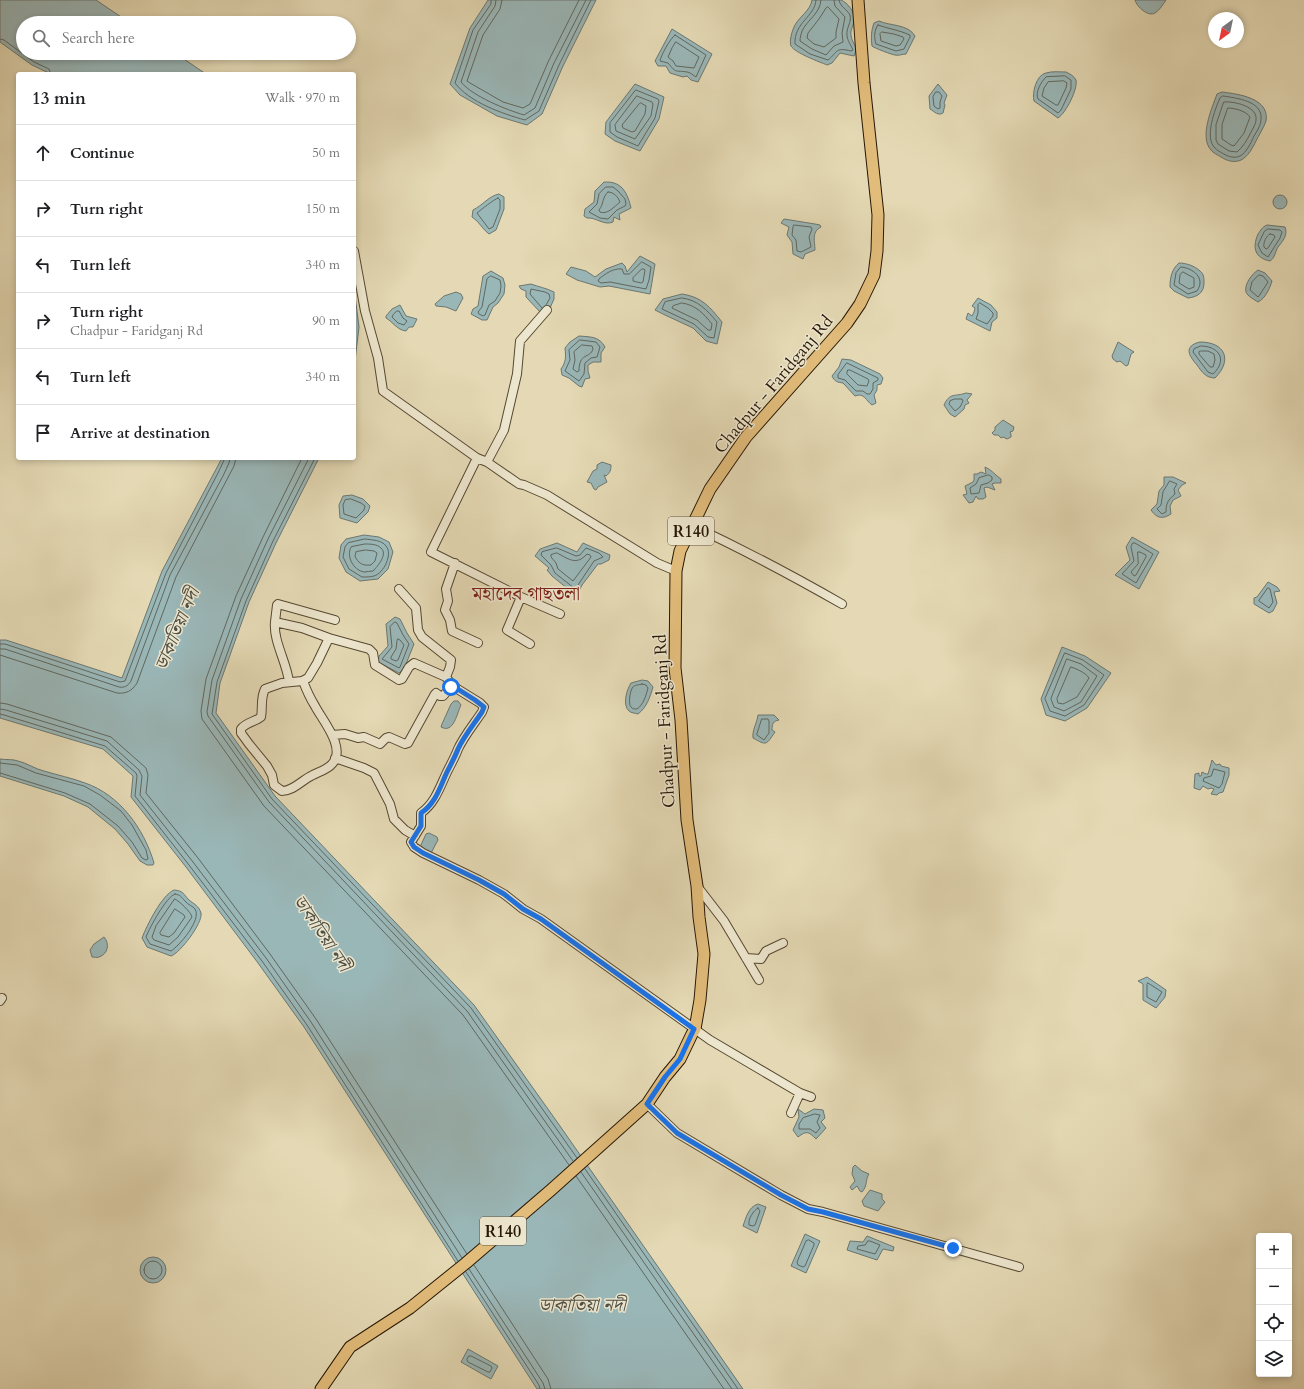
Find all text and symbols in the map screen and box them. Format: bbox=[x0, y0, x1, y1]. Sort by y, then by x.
north arrow bbox=[1208, 12, 1244, 48]
search box bbox=[16, 16, 356, 60]
icon: search bbox=[30, 27, 52, 49]
text: Search here bbox=[62, 28, 135, 48]
text: 13 min bbox=[32, 87, 86, 110]
text: Walk · 970 m bbox=[265, 89, 340, 107]
icon: ahead bbox=[32, 142, 54, 164]
text: Continue bbox=[70, 143, 135, 163]
text: 50 m bbox=[312, 144, 340, 162]
icon: right bbox=[32, 198, 54, 220]
text: Turn right bbox=[70, 199, 143, 219]
text: 150 m bbox=[306, 200, 340, 218]
icon: left bbox=[32, 254, 54, 276]
text: Turn left bbox=[70, 255, 131, 275]
text: 340 m bbox=[306, 256, 340, 274]
text: Turn right bbox=[70, 302, 143, 322]
icon: right bbox=[32, 310, 54, 332]
street label: Chadpur - Faridganj Rd bbox=[709, 310, 838, 458]
text: 90 m bbox=[312, 312, 340, 330]
text: Chadpur - Faridganj Rd bbox=[70, 322, 203, 340]
icon: left bbox=[32, 366, 54, 388]
text: Turn left bbox=[70, 367, 131, 387]
text: 340 m bbox=[306, 368, 340, 386]
icon: arrive bbox=[32, 422, 54, 444]
text: Arrive at destination bbox=[70, 423, 210, 443]
road number: R140 bbox=[668, 517, 714, 545]
district label: মহাদেব গাছতলা bbox=[471, 581, 580, 607]
water label: ডাকাতিয়া নদী bbox=[149, 582, 207, 674]
street label: Chadpur - Faridganj Rd bbox=[648, 634, 681, 808]
route start bbox=[442, 678, 460, 696]
water label: ডাকাতিয়া নদী bbox=[287, 890, 358, 978]
road number: R140 bbox=[480, 1217, 526, 1245]
map controls bbox=[1256, 1233, 1292, 1377]
button: + bbox=[1256, 1233, 1292, 1269]
route end bbox=[944, 1239, 962, 1257]
button: − bbox=[1256, 1269, 1292, 1305]
water label: ডাকাতিয়া নদী bbox=[539, 1293, 628, 1318]
button: locate bbox=[1256, 1305, 1292, 1341]
button: layers bbox=[1256, 1341, 1292, 1377]

